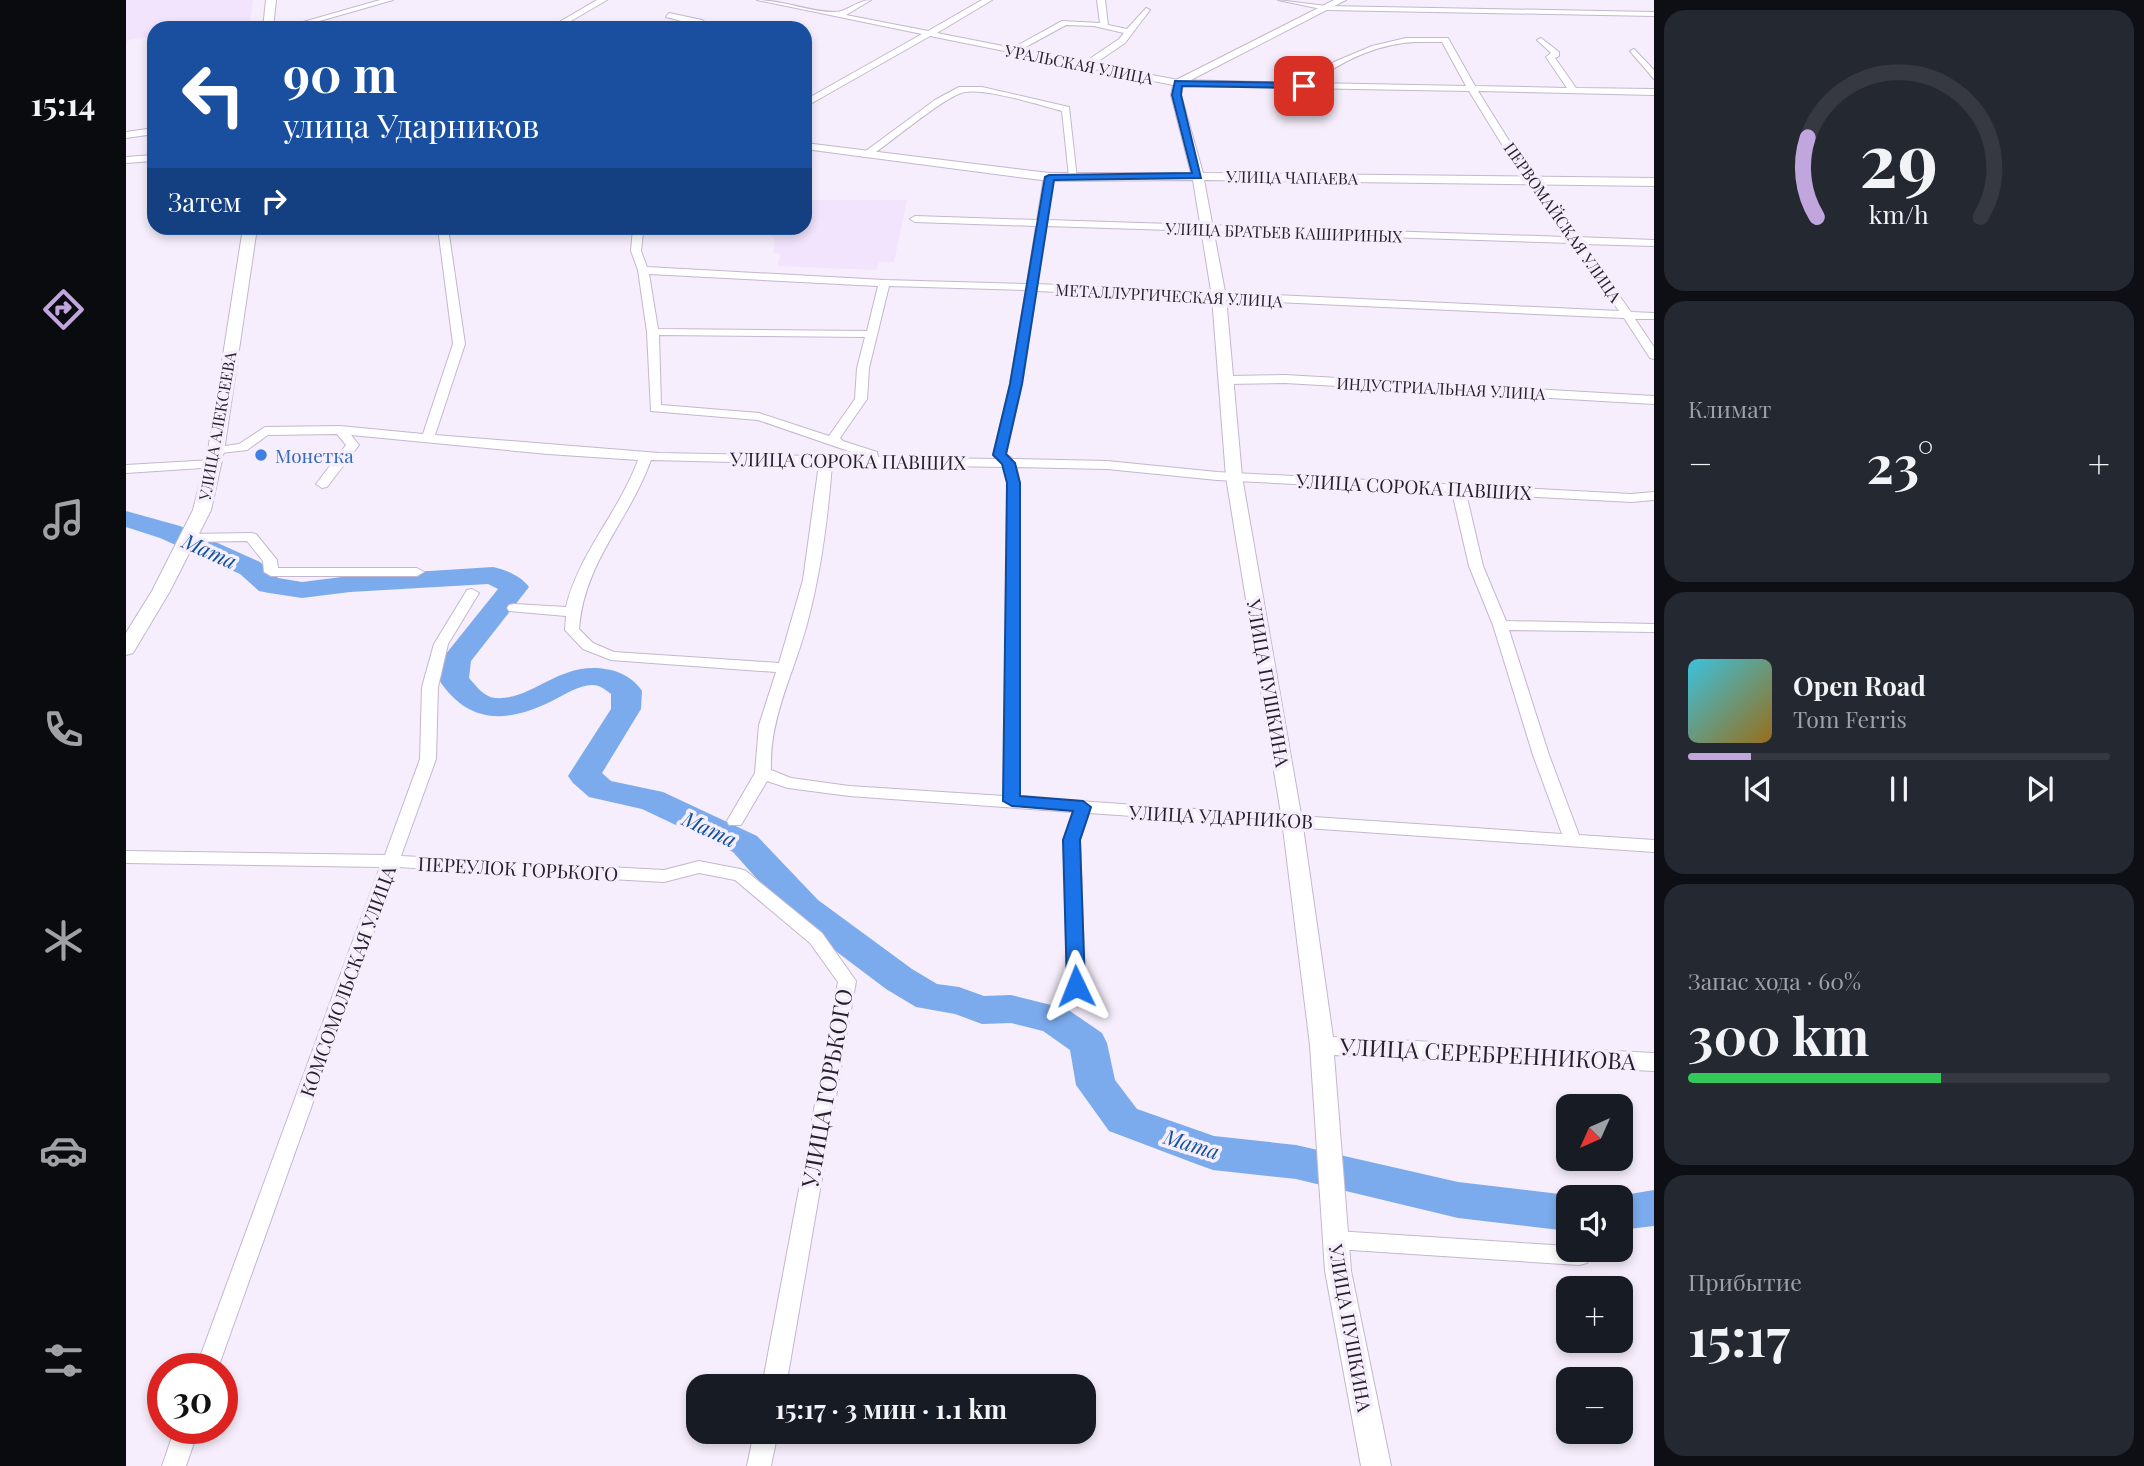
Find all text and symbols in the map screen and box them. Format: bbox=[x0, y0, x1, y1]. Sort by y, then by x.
street label: УРАЛЬСКАЯ УЛИЦА bbox=[1002, 39, 1156, 89]
text: 90 m bbox=[283, 40, 397, 105]
icon: left bbox=[168, 49, 259, 140]
pin bbox=[1274, 56, 1334, 116]
icon: arrive bbox=[1285, 67, 1323, 105]
text: 15:14 bbox=[30, 81, 96, 124]
text: улица Ударников bbox=[283, 103, 539, 146]
text: 29 bbox=[1860, 108, 1938, 205]
street label: ПЕРВОМАЙСКАЯ УЛИЦА bbox=[1500, 138, 1627, 307]
street label: УЛИЦА ЧАПАЕВА bbox=[1225, 165, 1359, 189]
icon: right bbox=[255, 182, 293, 220]
text: Затем bbox=[168, 184, 241, 219]
text: km/h bbox=[1869, 196, 1929, 229]
street label: УЛИЦА БРАТЬЕВ КАШИРИНЫХ bbox=[1164, 217, 1404, 247]
street label: МЕТАЛЛУРГИЧЕСКАЯ УЛИЦА bbox=[1055, 279, 1284, 311]
icon: directions bbox=[39, 285, 88, 334]
street label: УЛИЦА АЛЕКСЕЕВА bbox=[193, 349, 241, 503]
street label: ИНДУСТРИАЛЬНАЯ УЛИЦА bbox=[1336, 372, 1547, 404]
text: Климат bbox=[1688, 393, 1771, 424]
text: 23° bbox=[1867, 428, 1934, 497]
text: − bbox=[1688, 437, 1713, 488]
text: + bbox=[2088, 437, 2110, 488]
place label: Монетка bbox=[275, 442, 354, 468]
street label: УЛИЦА СОРОКА ПАВШИХ bbox=[729, 445, 966, 475]
marker: Монетка bbox=[253, 447, 269, 463]
street label: УЛИЦА СОРОКА ПАВШИХ bbox=[1295, 467, 1532, 505]
icon: music bbox=[39, 495, 88, 544]
water label: Мата bbox=[177, 525, 242, 574]
street label: УЛИЦА ПУШКИНА bbox=[1241, 596, 1297, 770]
text: Open Road bbox=[1793, 668, 1926, 703]
text: Tom Ferris bbox=[1793, 703, 1907, 734]
icon: phone bbox=[39, 705, 88, 754]
icon: previous bbox=[1739, 770, 1777, 808]
icon: pause bbox=[1880, 770, 1918, 808]
icon: next bbox=[2021, 770, 2059, 808]
street label: УЛИЦА УДАРНИКОВ bbox=[1127, 798, 1314, 834]
water label: Мата bbox=[677, 803, 742, 853]
street label: ПЕРЕУЛОК ГОРЬКОГО bbox=[417, 850, 619, 886]
street label: КОМСОМОЛЬСКАЯ УЛИЦА bbox=[293, 861, 401, 1100]
icon: climate bbox=[39, 916, 88, 965]
position arrow bbox=[1039, 949, 1113, 1023]
text: Запас хода · 60% bbox=[1688, 965, 1861, 996]
street label: УЛИЦА ГОРЬКОГО bbox=[793, 986, 859, 1191]
text: 300 km bbox=[1688, 1000, 1869, 1069]
street label: УЛИЦА СЕРЕБРЕННИКОВА bbox=[1338, 1030, 1637, 1076]
north arrow bbox=[1556, 1094, 1633, 1171]
map controls bbox=[1556, 1094, 1633, 1444]
water label: Мата bbox=[1160, 1121, 1223, 1165]
icon: car bbox=[39, 1126, 88, 1175]
button: sound bbox=[1556, 1185, 1633, 1262]
street label: УЛИЦА ПУШКИНА bbox=[1323, 1241, 1379, 1415]
text: Прибытие bbox=[1688, 1266, 1802, 1297]
button: + bbox=[1556, 1276, 1633, 1353]
text: 15:17 bbox=[1688, 1301, 1790, 1370]
icon: filters bbox=[39, 1336, 88, 1385]
speed limit sign: 30 bbox=[147, 1353, 238, 1444]
button: − bbox=[1556, 1367, 1633, 1444]
text: 15:17 · 3 мин · 1.1 km bbox=[775, 1391, 1007, 1426]

